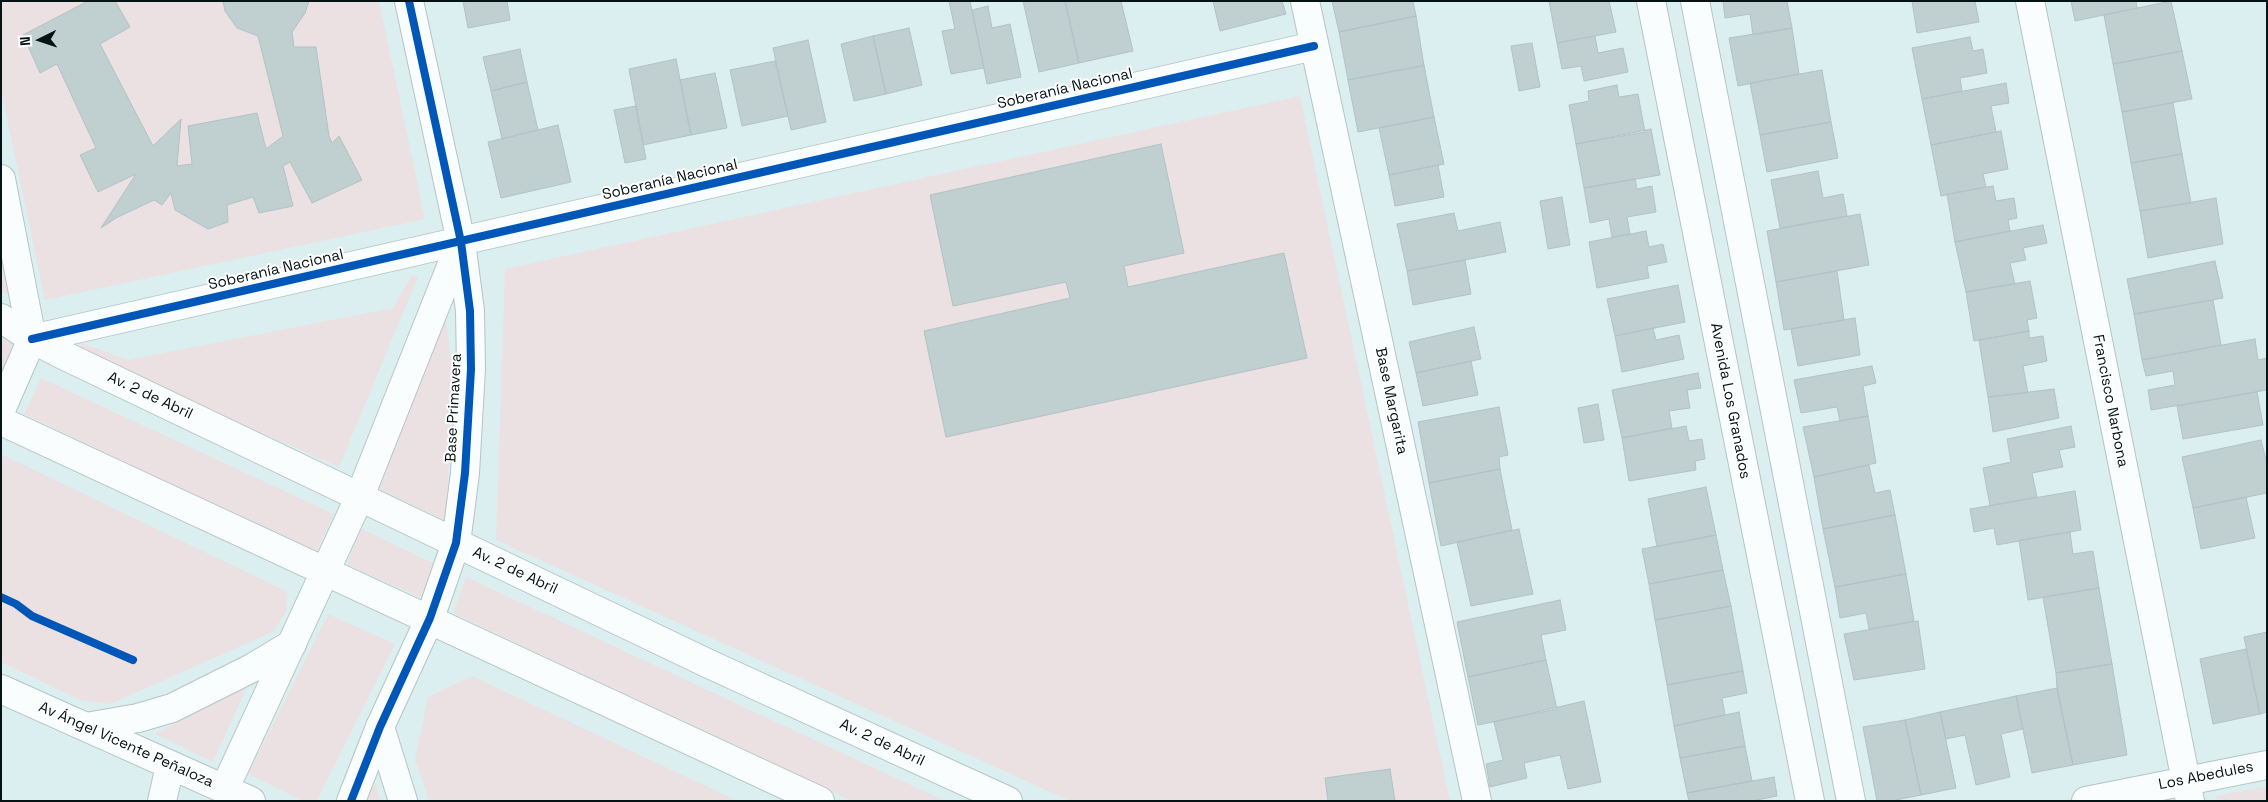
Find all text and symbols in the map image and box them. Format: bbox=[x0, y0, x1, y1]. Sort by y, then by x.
north arrow bbox=[15, 15, 65, 65]
text: N bbox=[16, 36, 34, 46]
street label: Soberanía Nacional bbox=[996, 65, 1134, 113]
street label: Soberanía Nacional bbox=[601, 156, 739, 204]
street label: Soberanía Nacional bbox=[207, 246, 345, 294]
street label: Avenida Los Granados bbox=[1706, 322, 1754, 480]
street label: Francisco Narbona bbox=[2088, 333, 2132, 469]
street label: Base Margarita bbox=[1371, 346, 1411, 456]
street label: Base Primavera bbox=[442, 353, 466, 463]
street label: Av. 2 de Abril bbox=[105, 368, 195, 424]
street label: Av. 2 de Abril bbox=[470, 543, 560, 599]
street label: Av Ángel Vicente Peñaloza bbox=[36, 698, 216, 792]
street label: Av. 2 de Abril bbox=[837, 715, 927, 771]
street label: Los Abedules bbox=[2157, 758, 2255, 794]

